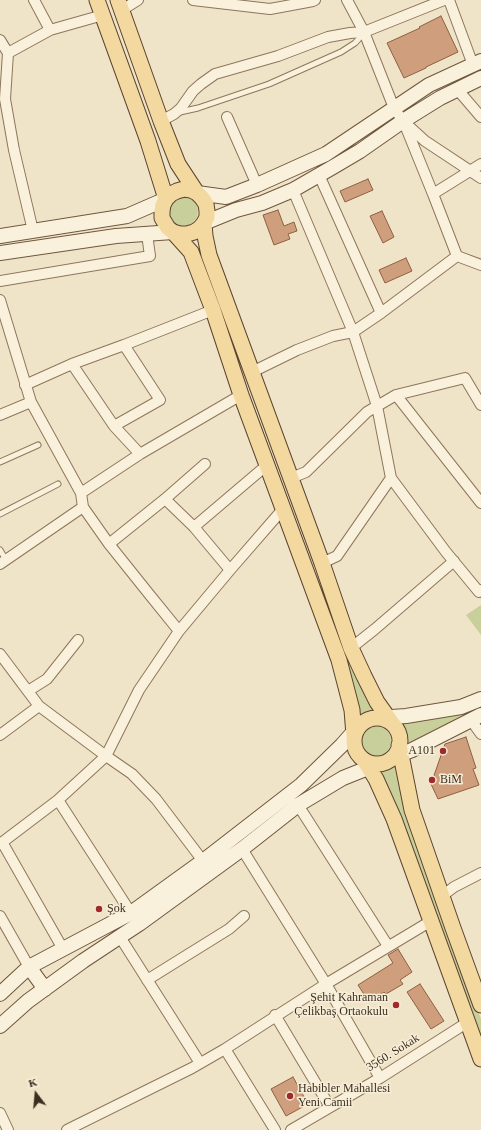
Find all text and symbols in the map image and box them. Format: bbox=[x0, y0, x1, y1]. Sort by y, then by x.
place label: A101 bbox=[408, 744, 435, 758]
marker: A101 bbox=[438, 746, 448, 756]
place label: BiM bbox=[440, 773, 462, 787]
marker: BiM bbox=[427, 775, 437, 785]
place label: Şok bbox=[107, 902, 126, 916]
marker: Şok bbox=[94, 904, 104, 914]
place label: Şehit Kahraman Çelikbaş Ortaokulu bbox=[294, 991, 388, 1019]
marker: Şehit Kahraman Çelikbaş Ortaokulu bbox=[391, 1000, 401, 1010]
street label: 3560. Sokak bbox=[364, 1031, 422, 1075]
north arrow bbox=[16, 1074, 56, 1114]
text: K bbox=[27, 1076, 38, 1089]
place label: Habibler Mahallesi Yeni Camii bbox=[298, 1082, 390, 1110]
marker: Habibler Mahallesi Yeni Camii bbox=[285, 1091, 295, 1101]

